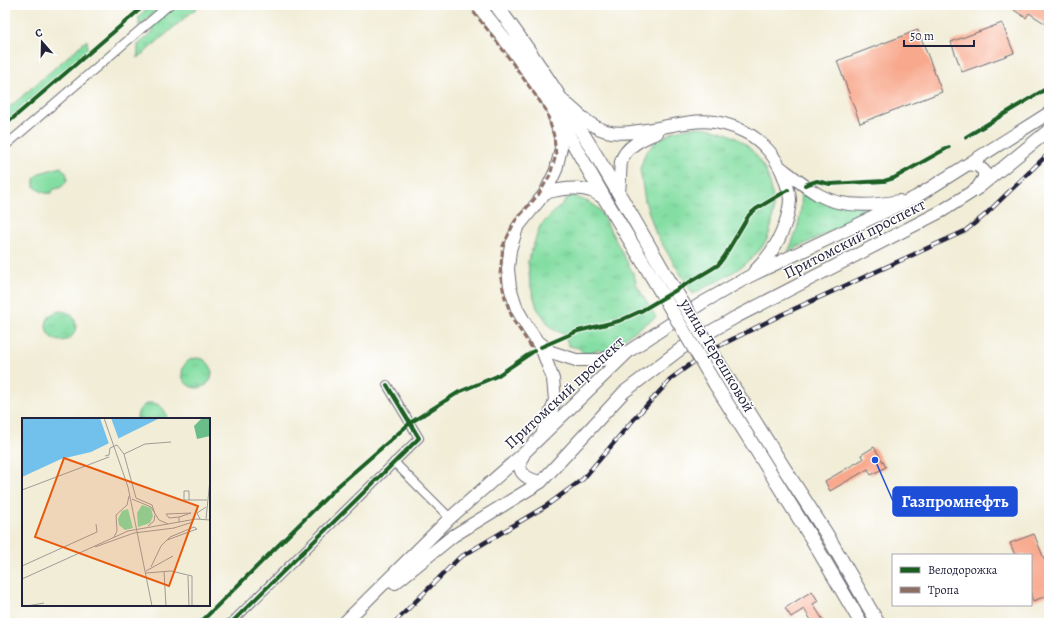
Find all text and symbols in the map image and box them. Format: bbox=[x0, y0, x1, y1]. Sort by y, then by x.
north arrow bbox=[22, 22, 62, 62]
scale bar bbox=[904, 22, 974, 48]
text: С bbox=[33, 25, 45, 41]
text: 50 m bbox=[910, 28, 934, 44]
street label: Притомский проспект bbox=[780, 194, 929, 284]
street label: улица Терешковой bbox=[674, 294, 760, 416]
street label: Притомский проспект bbox=[500, 331, 629, 454]
inset map bbox=[22, 418, 210, 606]
callout: Газпромнефть bbox=[893, 487, 1017, 516]
text: Газпромнефть bbox=[901, 490, 1009, 513]
legend bbox=[892, 554, 1032, 606]
text: Велодорожка bbox=[928, 562, 998, 578]
text: Тропа bbox=[928, 582, 959, 598]

